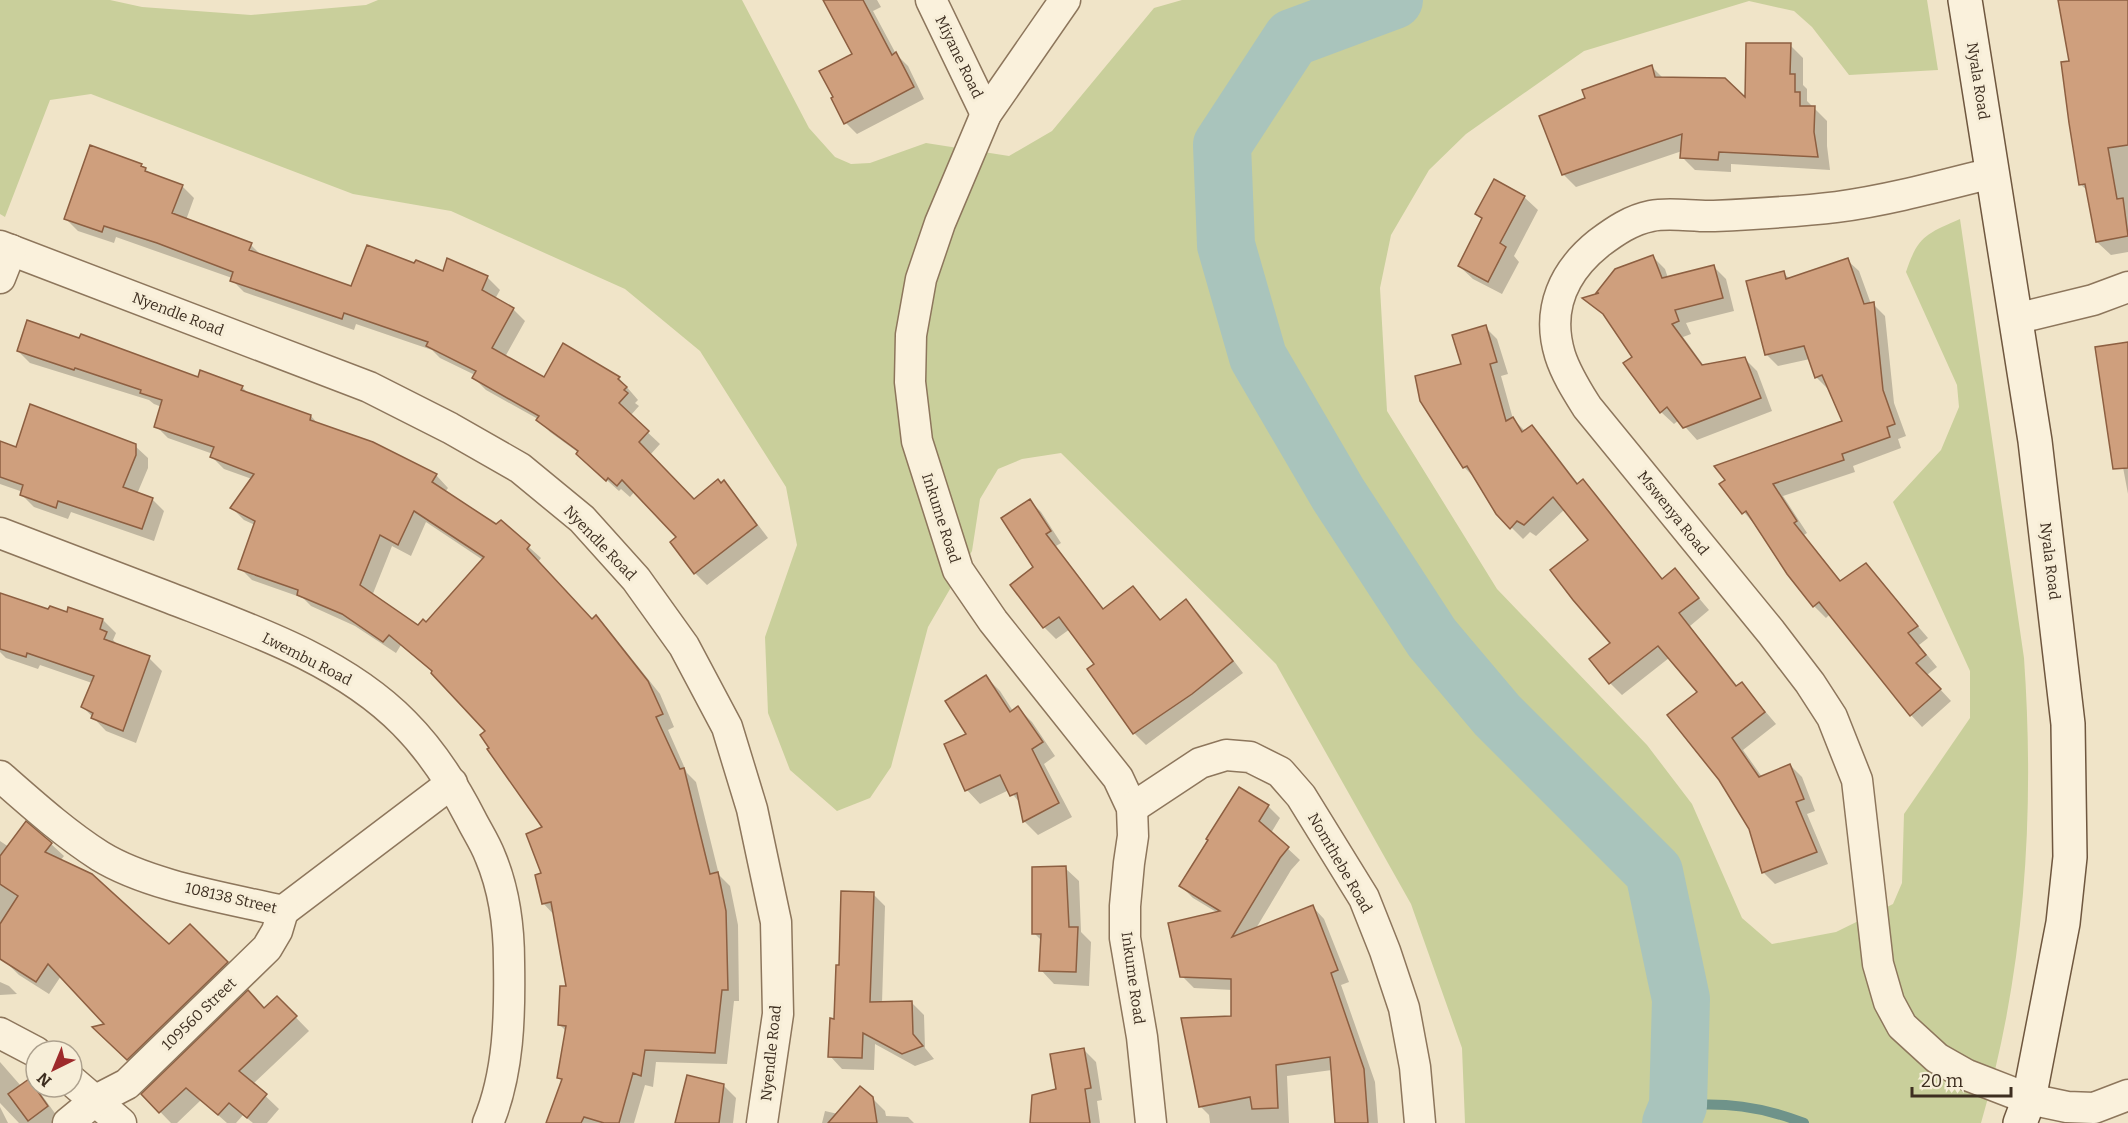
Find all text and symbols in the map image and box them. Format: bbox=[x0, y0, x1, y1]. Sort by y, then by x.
street label: Miyane Road bbox=[931, 13, 987, 101]
street label: Nyala Road bbox=[1963, 41, 1993, 121]
street label: Nyendle Road bbox=[130, 288, 226, 340]
street label: Mswenya Road bbox=[1634, 467, 1713, 559]
street label: Inkume Road bbox=[918, 471, 964, 565]
street label: Nyendle Road bbox=[560, 502, 640, 584]
street label: Nyala Road bbox=[2036, 521, 2064, 601]
street label: Lwembu Road bbox=[259, 629, 355, 689]
street label: Nomthebe Road bbox=[1304, 810, 1376, 916]
street label: 108138 Street bbox=[183, 879, 279, 917]
street label: Inkume Road bbox=[1118, 931, 1148, 1025]
street label: 109560 Street bbox=[158, 974, 240, 1054]
street label: Nyendle Road bbox=[757, 1004, 785, 1102]
north arrow bbox=[24, 1039, 84, 1099]
scale bar bbox=[1912, 1060, 2011, 1098]
text: N bbox=[33, 1068, 55, 1091]
text: 20 m bbox=[1921, 1070, 1963, 1092]

